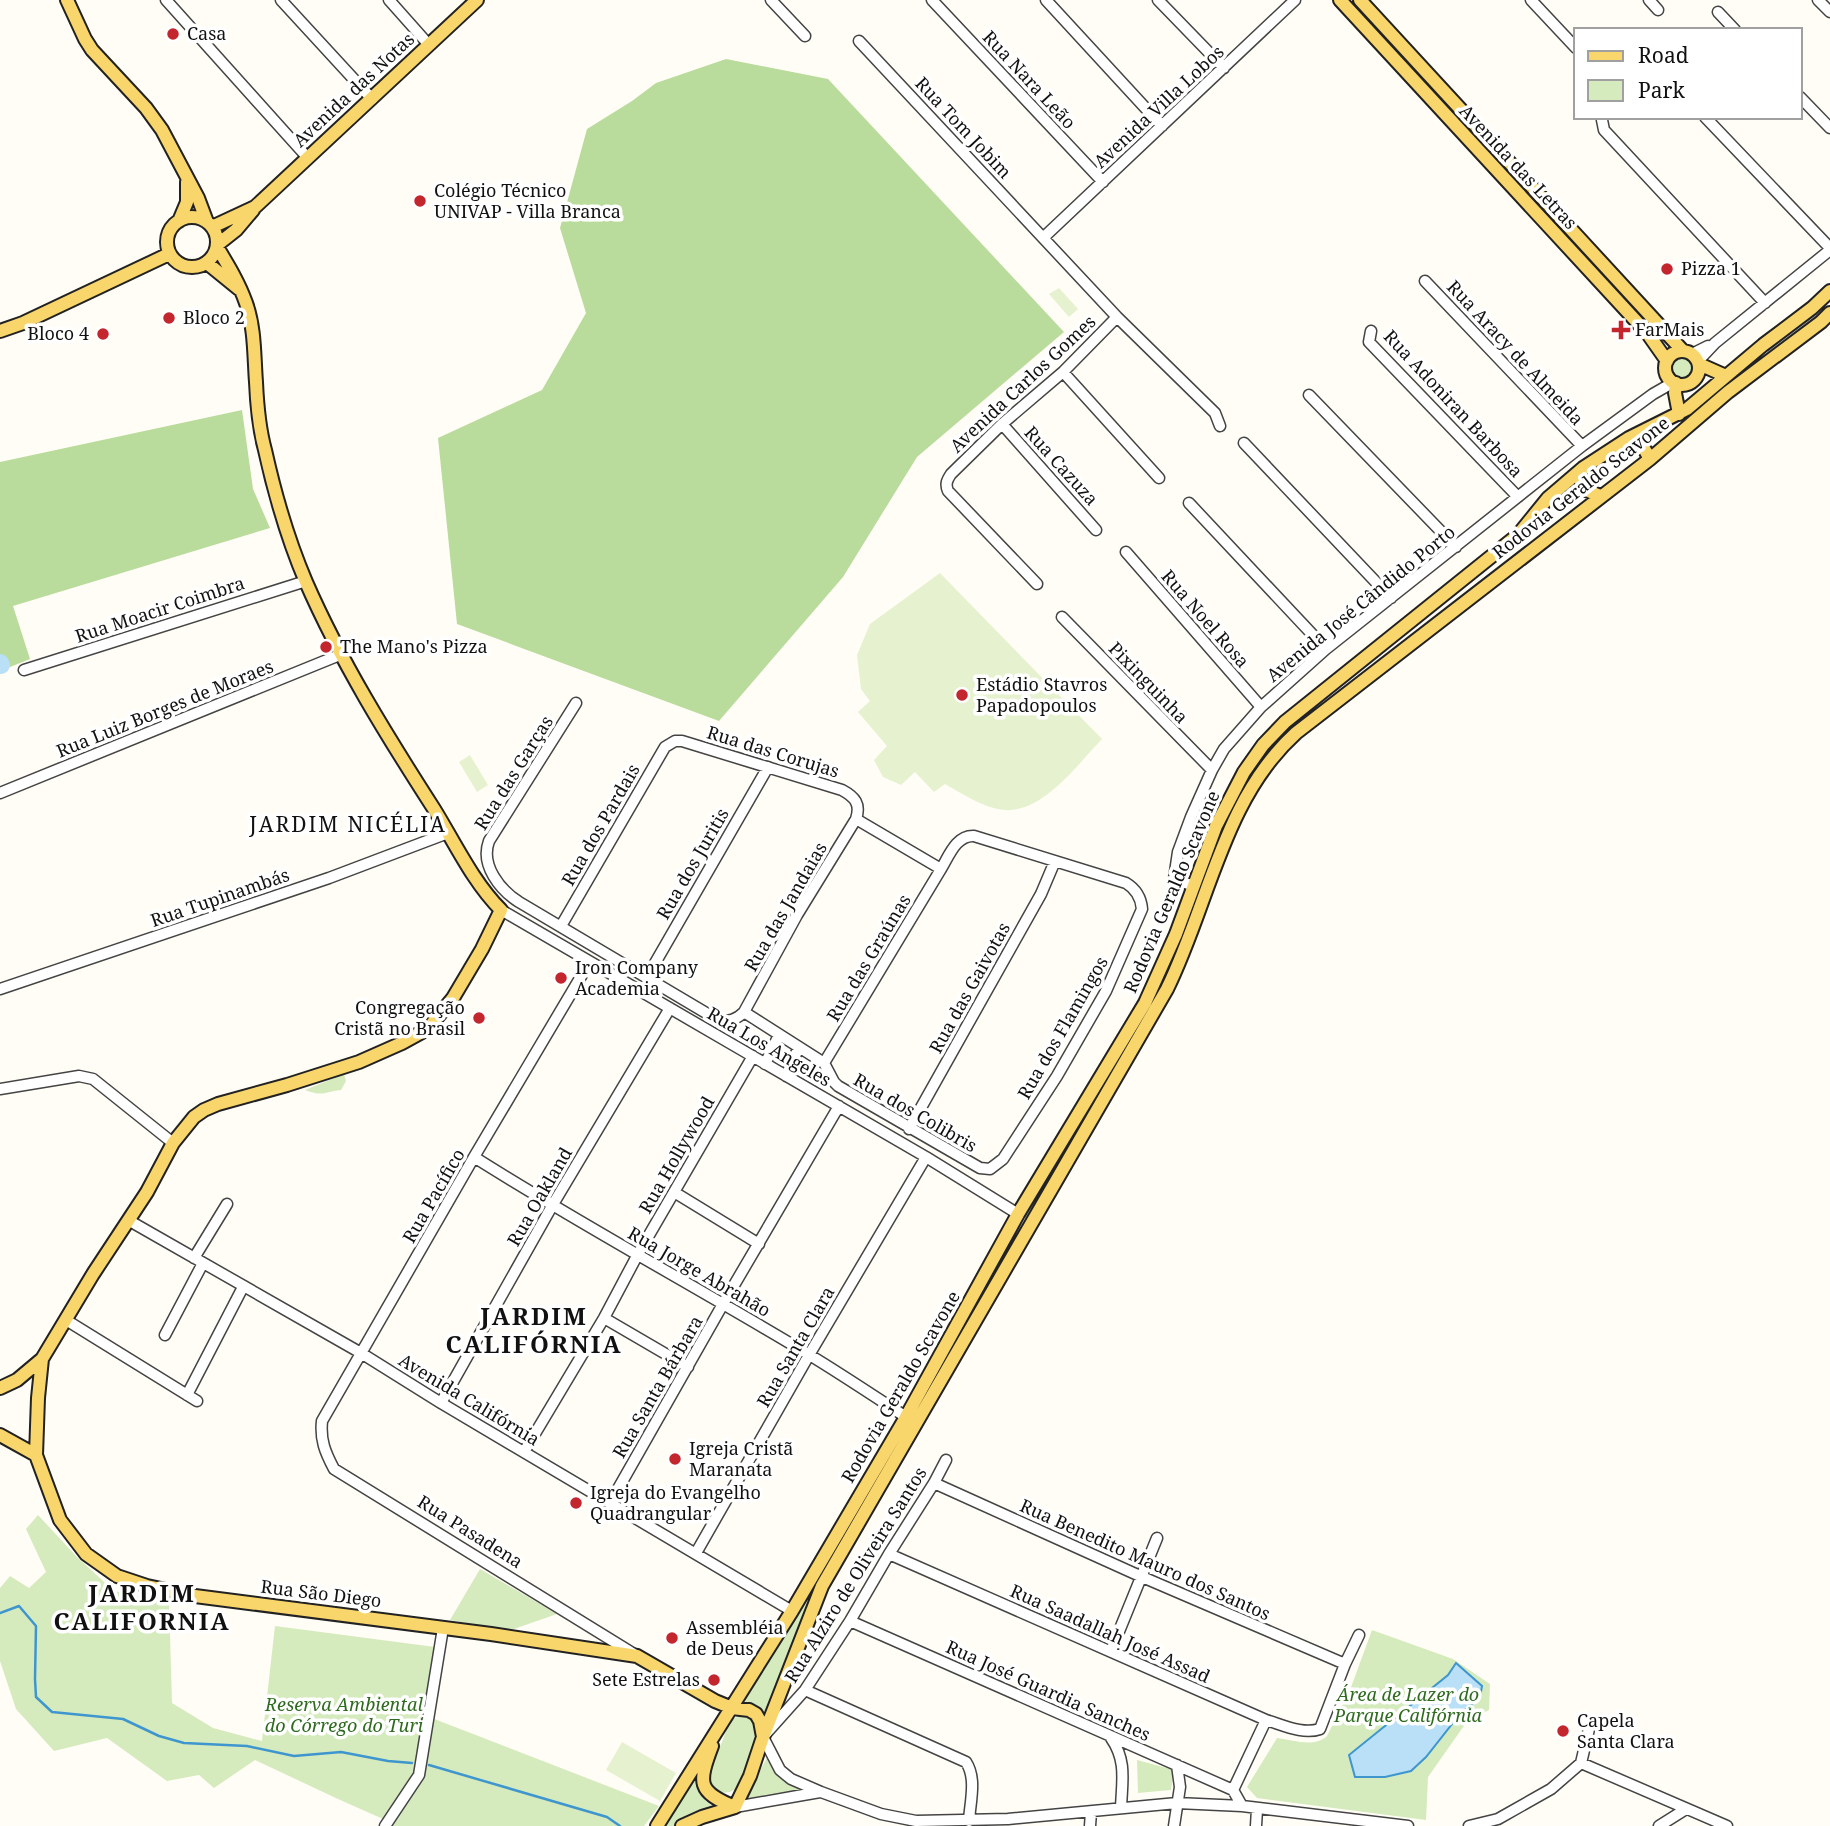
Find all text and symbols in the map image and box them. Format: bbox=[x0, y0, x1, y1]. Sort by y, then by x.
place label: Casa bbox=[187, 21, 226, 45]
street label: Rua Nara Leão bbox=[978, 25, 1082, 134]
marker: Casa bbox=[165, 26, 181, 42]
street label: Avenida das Notas bbox=[288, 27, 419, 152]
legend bbox=[1574, 28, 1802, 119]
street label: Avenida Villa Lobos bbox=[1088, 40, 1229, 173]
text: Road bbox=[1638, 41, 1689, 69]
street label: Rua Tom Jobim bbox=[910, 71, 1017, 183]
text: Park bbox=[1638, 76, 1685, 104]
street label: Avenida das Letras bbox=[1455, 99, 1583, 234]
place label: Colégio Técnico UNIVAP - Villa Branca bbox=[434, 178, 621, 223]
marker: Colégio Técnico UNIVAP - Villa Branca bbox=[412, 193, 428, 209]
place label: Pizza 1 bbox=[1681, 256, 1741, 280]
marker: Pizza 1 bbox=[1659, 261, 1675, 277]
street label: Rua Aracy de Almeida bbox=[1442, 275, 1589, 430]
place label: Bloco 2 bbox=[183, 305, 245, 329]
street label: Avenida Carlos Gomes bbox=[944, 309, 1100, 457]
marker: Bloco 2 bbox=[161, 310, 177, 326]
place label: FarMais bbox=[1635, 317, 1704, 341]
place label: Bloco 4 bbox=[27, 321, 89, 345]
marker: FarMais bbox=[1613, 322, 1629, 338]
street label: Rua Adoniran Barbosa bbox=[1379, 324, 1529, 482]
marker: Bloco 4 bbox=[95, 326, 111, 342]
street label: Rodovia Geraldo Scavone bbox=[1487, 411, 1674, 564]
street label: Rua Cazuza bbox=[1020, 420, 1104, 510]
street label: Avenida José Cândido Porto bbox=[1261, 520, 1460, 687]
street label: Rua Noel Rosa bbox=[1157, 564, 1255, 672]
street label: Rua Moacir Coimbra bbox=[72, 570, 247, 648]
place label: The Mano's Pizza bbox=[340, 634, 488, 658]
street label: Pixinguinha bbox=[1104, 636, 1194, 728]
marker: The Mano's Pizza bbox=[318, 639, 334, 655]
street label: Rua Luiz Borges de Moraes bbox=[53, 654, 277, 763]
place label: Estádio Stavros Papadopoulos bbox=[976, 672, 1107, 717]
marker: Estádio Stavros Papadopoulos bbox=[954, 687, 970, 703]
street label: Rua das Garças bbox=[468, 711, 558, 834]
street label: Rua das Corujas bbox=[704, 720, 842, 783]
street label: Rua dos Pardais bbox=[556, 759, 645, 890]
street label: Rodovia Geraldo Scavone bbox=[1117, 787, 1225, 997]
street label: Rua dos Juritis bbox=[651, 804, 734, 923]
district label: JARDIM NICÉLIA bbox=[248, 810, 447, 838]
street label: Rua das Jandaias bbox=[738, 838, 832, 975]
street label: Rua Tupinambás bbox=[147, 862, 292, 932]
street label: Rua das Graúnas bbox=[821, 889, 916, 1026]
street label: Rua das Gaivotas bbox=[923, 918, 1015, 1057]
street label: Rua dos Flamingos bbox=[1011, 952, 1113, 1103]
place label: Iron Company Academia bbox=[575, 955, 699, 1000]
marker: Iron Company Academia bbox=[553, 970, 569, 986]
place label: Congregação Cristã no Brasil bbox=[334, 995, 465, 1040]
street label: Rua Los Angeles bbox=[703, 1001, 836, 1091]
marker: Congregação Cristã no Brasil bbox=[471, 1010, 487, 1026]
street label: Rua dos Colibris bbox=[850, 1067, 981, 1157]
street label: Rua Hollywood bbox=[633, 1092, 719, 1217]
street label: Rua Oakland bbox=[501, 1143, 577, 1250]
street label: Rua Pacífico bbox=[397, 1144, 470, 1247]
street label: Rua Jorge Abrahão bbox=[624, 1220, 775, 1322]
street label: Rua Santa Clara bbox=[751, 1282, 839, 1411]
street label: Rodovia Geraldo Scavone bbox=[835, 1286, 965, 1487]
district label: JARDIM CALIFÓRNIA bbox=[446, 1299, 622, 1360]
street label: Rua Santa Bárbara bbox=[607, 1311, 708, 1462]
street label: Avenida Califórnia bbox=[395, 1348, 544, 1451]
place label: Igreja Cristã Maranata bbox=[689, 1436, 794, 1481]
marker: Igreja Cristã Maranata bbox=[667, 1451, 683, 1467]
street label: Rua Alziro de Oliveira Santos bbox=[779, 1462, 932, 1687]
place label: Igreja do Evangelho Quadrangular bbox=[590, 1480, 761, 1525]
street label: Rua Pasadena bbox=[413, 1489, 528, 1573]
street label: Rua Benedito Mauro dos Santos bbox=[1017, 1493, 1274, 1625]
marker: Igreja do Evangelho Quadrangular bbox=[568, 1495, 584, 1511]
street label: Rua São Diego bbox=[259, 1574, 383, 1612]
district label: JARDIM CALIFORNIA bbox=[54, 1576, 230, 1637]
street label: Rua Saadallah José Assad bbox=[1007, 1578, 1214, 1688]
place label: Assembléia de Deus bbox=[686, 1615, 784, 1660]
marker: Assembléia de Deus bbox=[664, 1630, 680, 1646]
street label: Rua José Guardia Sanches bbox=[942, 1634, 1154, 1746]
place label: Sete Estrelas bbox=[592, 1667, 700, 1691]
marker: Sete Estrelas bbox=[706, 1672, 722, 1688]
park label: Área de Lazer do Parque Califórnia bbox=[1333, 1682, 1483, 1727]
park label: Reserva Ambiental do Córrego do Turi bbox=[264, 1692, 424, 1737]
place label: Capela Santa Clara bbox=[1577, 1708, 1675, 1753]
marker: Capela Santa Clara bbox=[1555, 1723, 1571, 1739]

